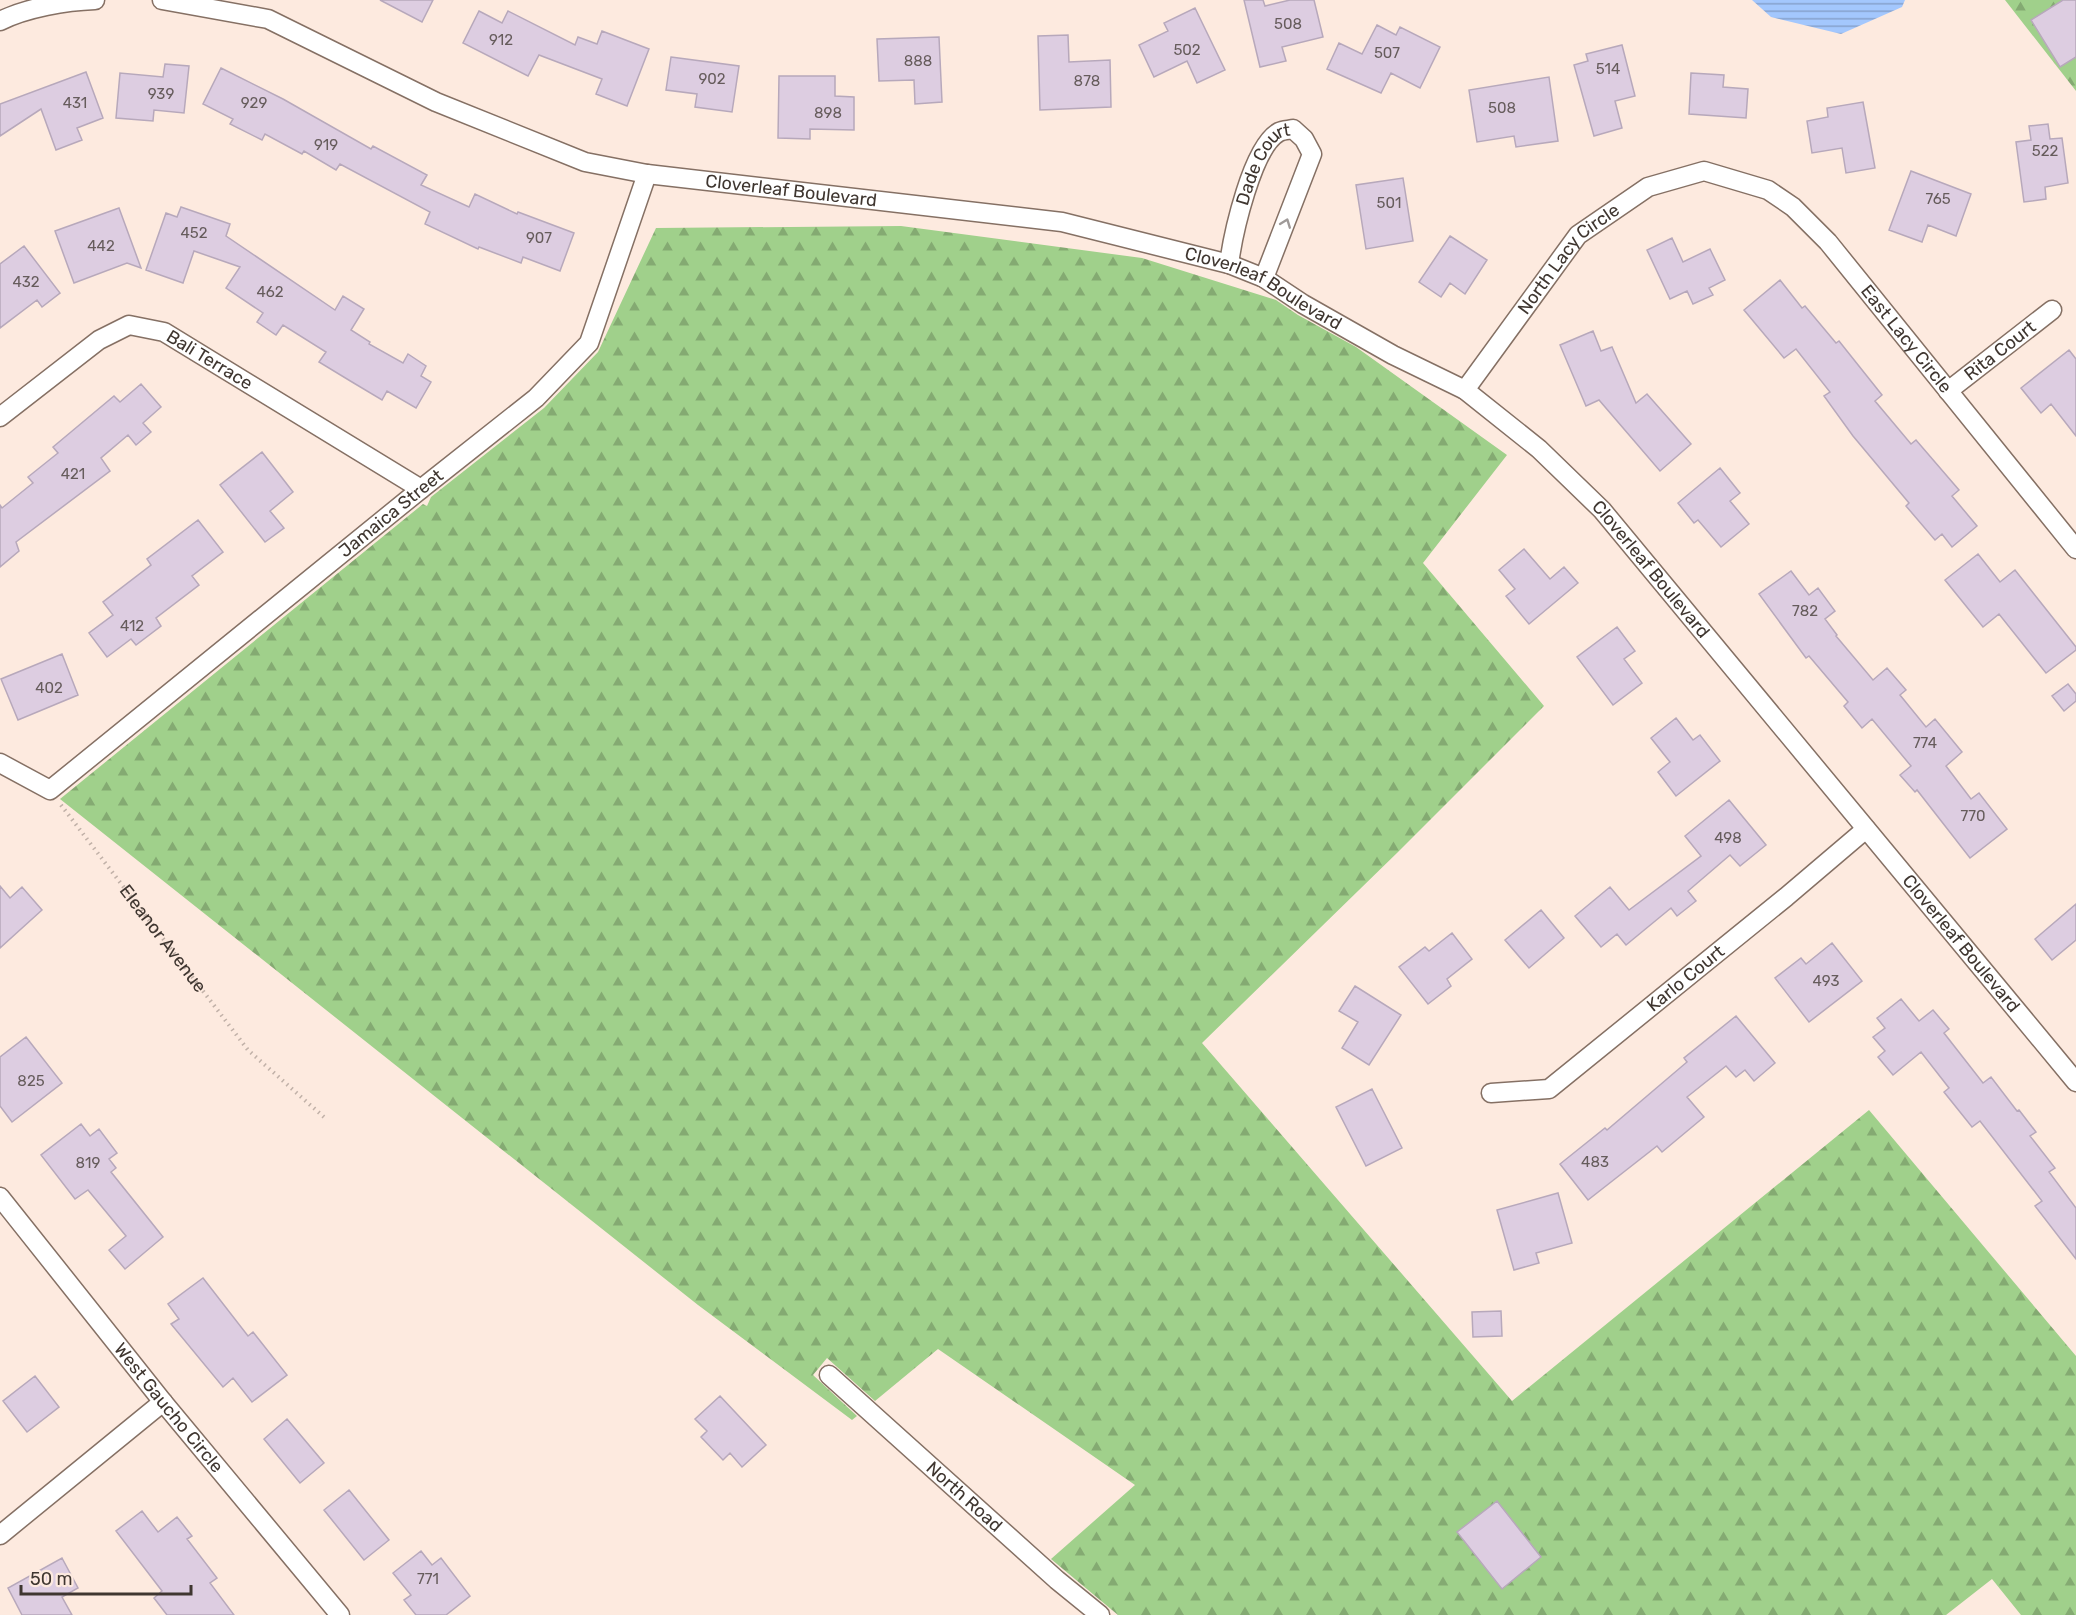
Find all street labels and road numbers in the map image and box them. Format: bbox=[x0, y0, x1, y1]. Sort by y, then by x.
street label: Dade Court bbox=[1231, 119, 1292, 208]
street label: Cloverleaf Boulevard bbox=[704, 170, 878, 212]
street label: North Lacy Circle bbox=[1513, 199, 1624, 319]
street label: Cloverleaf Boulevard bbox=[1183, 242, 1346, 335]
street label: East Lacy Circle bbox=[1856, 280, 1956, 397]
street label: Rita Court bbox=[1960, 316, 2040, 385]
street label: Bali Terrace bbox=[162, 325, 257, 394]
street label: Jamaica Street bbox=[334, 465, 448, 562]
street label: Cloverleaf Boulevard bbox=[1588, 495, 1715, 643]
street label: Cloverleaf Boulevard bbox=[1898, 870, 2025, 1017]
street label: Eleanor Avenue bbox=[115, 880, 211, 997]
street label: Karlo Court bbox=[1642, 940, 1729, 1016]
street label: West Gaucho Circle bbox=[109, 1339, 228, 1477]
street label: North Road bbox=[922, 1457, 1007, 1537]

